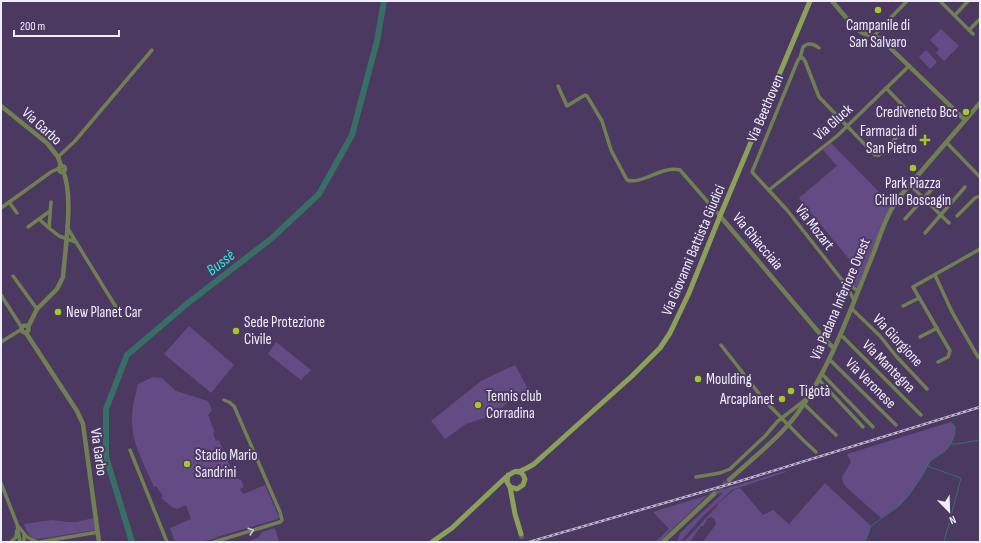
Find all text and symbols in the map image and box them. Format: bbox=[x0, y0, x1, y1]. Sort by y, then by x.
marker: Campanile di San Salvaro bbox=[873, 5, 883, 15]
scale bar bbox=[14, 12, 119, 38]
place label: Campanile di San Salvaro bbox=[846, 16, 910, 52]
text: 200 m bbox=[20, 19, 46, 34]
street label: Via Beethoven bbox=[743, 72, 788, 145]
street label: Via Gluck bbox=[810, 100, 857, 145]
street label: Via Garbo bbox=[18, 103, 66, 149]
place label: Crediveneto Bcc bbox=[876, 103, 958, 122]
marker: Crediveneto Bcc bbox=[961, 107, 971, 117]
place label: Farmacia di San Pietro bbox=[860, 122, 917, 158]
marker: Farmacia di San Pietro bbox=[920, 135, 930, 145]
marker: Park Piazza Cirillo Boscagin bbox=[908, 163, 918, 173]
place label: Park Piazza Cirillo Boscagin bbox=[875, 174, 951, 210]
street label: Via Giovanni Battista Giudici bbox=[657, 182, 730, 319]
street label: Via Mozart bbox=[791, 201, 839, 254]
street label: Via Ghiacciaia bbox=[728, 209, 787, 274]
street label: Via Padana Inferiore Ovest bbox=[806, 235, 875, 363]
water label: Bussè bbox=[203, 246, 239, 280]
place label: New Planet Car bbox=[66, 303, 142, 322]
marker: New Planet Car bbox=[53, 307, 63, 317]
street label: Via Giorgione bbox=[868, 310, 927, 371]
place label: Sede Protezione Civile bbox=[244, 313, 325, 349]
marker: Sede Protezione Civile bbox=[231, 326, 241, 336]
street label: Via Mantegna bbox=[858, 336, 919, 397]
street label: Via Veronese bbox=[841, 354, 900, 413]
place label: Moulding bbox=[706, 370, 752, 389]
marker: Moulding bbox=[693, 374, 703, 384]
place label: Tigotà bbox=[799, 382, 831, 401]
marker: Tigotà bbox=[786, 386, 796, 396]
place label: Tennis club Corradina bbox=[486, 387, 542, 423]
place label: Arcaplanet bbox=[719, 390, 774, 409]
marker: Arcaplanet bbox=[777, 394, 787, 404]
marker: Tennis club Corradina bbox=[473, 400, 483, 410]
street label: Via Garbo bbox=[86, 427, 111, 477]
place label: Stadio Mario Sandrini bbox=[195, 446, 257, 482]
marker: Stadio Mario Sandrini bbox=[182, 459, 192, 469]
north arrow bbox=[929, 491, 969, 531]
text: N bbox=[947, 513, 958, 527]
one-way arrow bbox=[248, 527, 255, 536]

